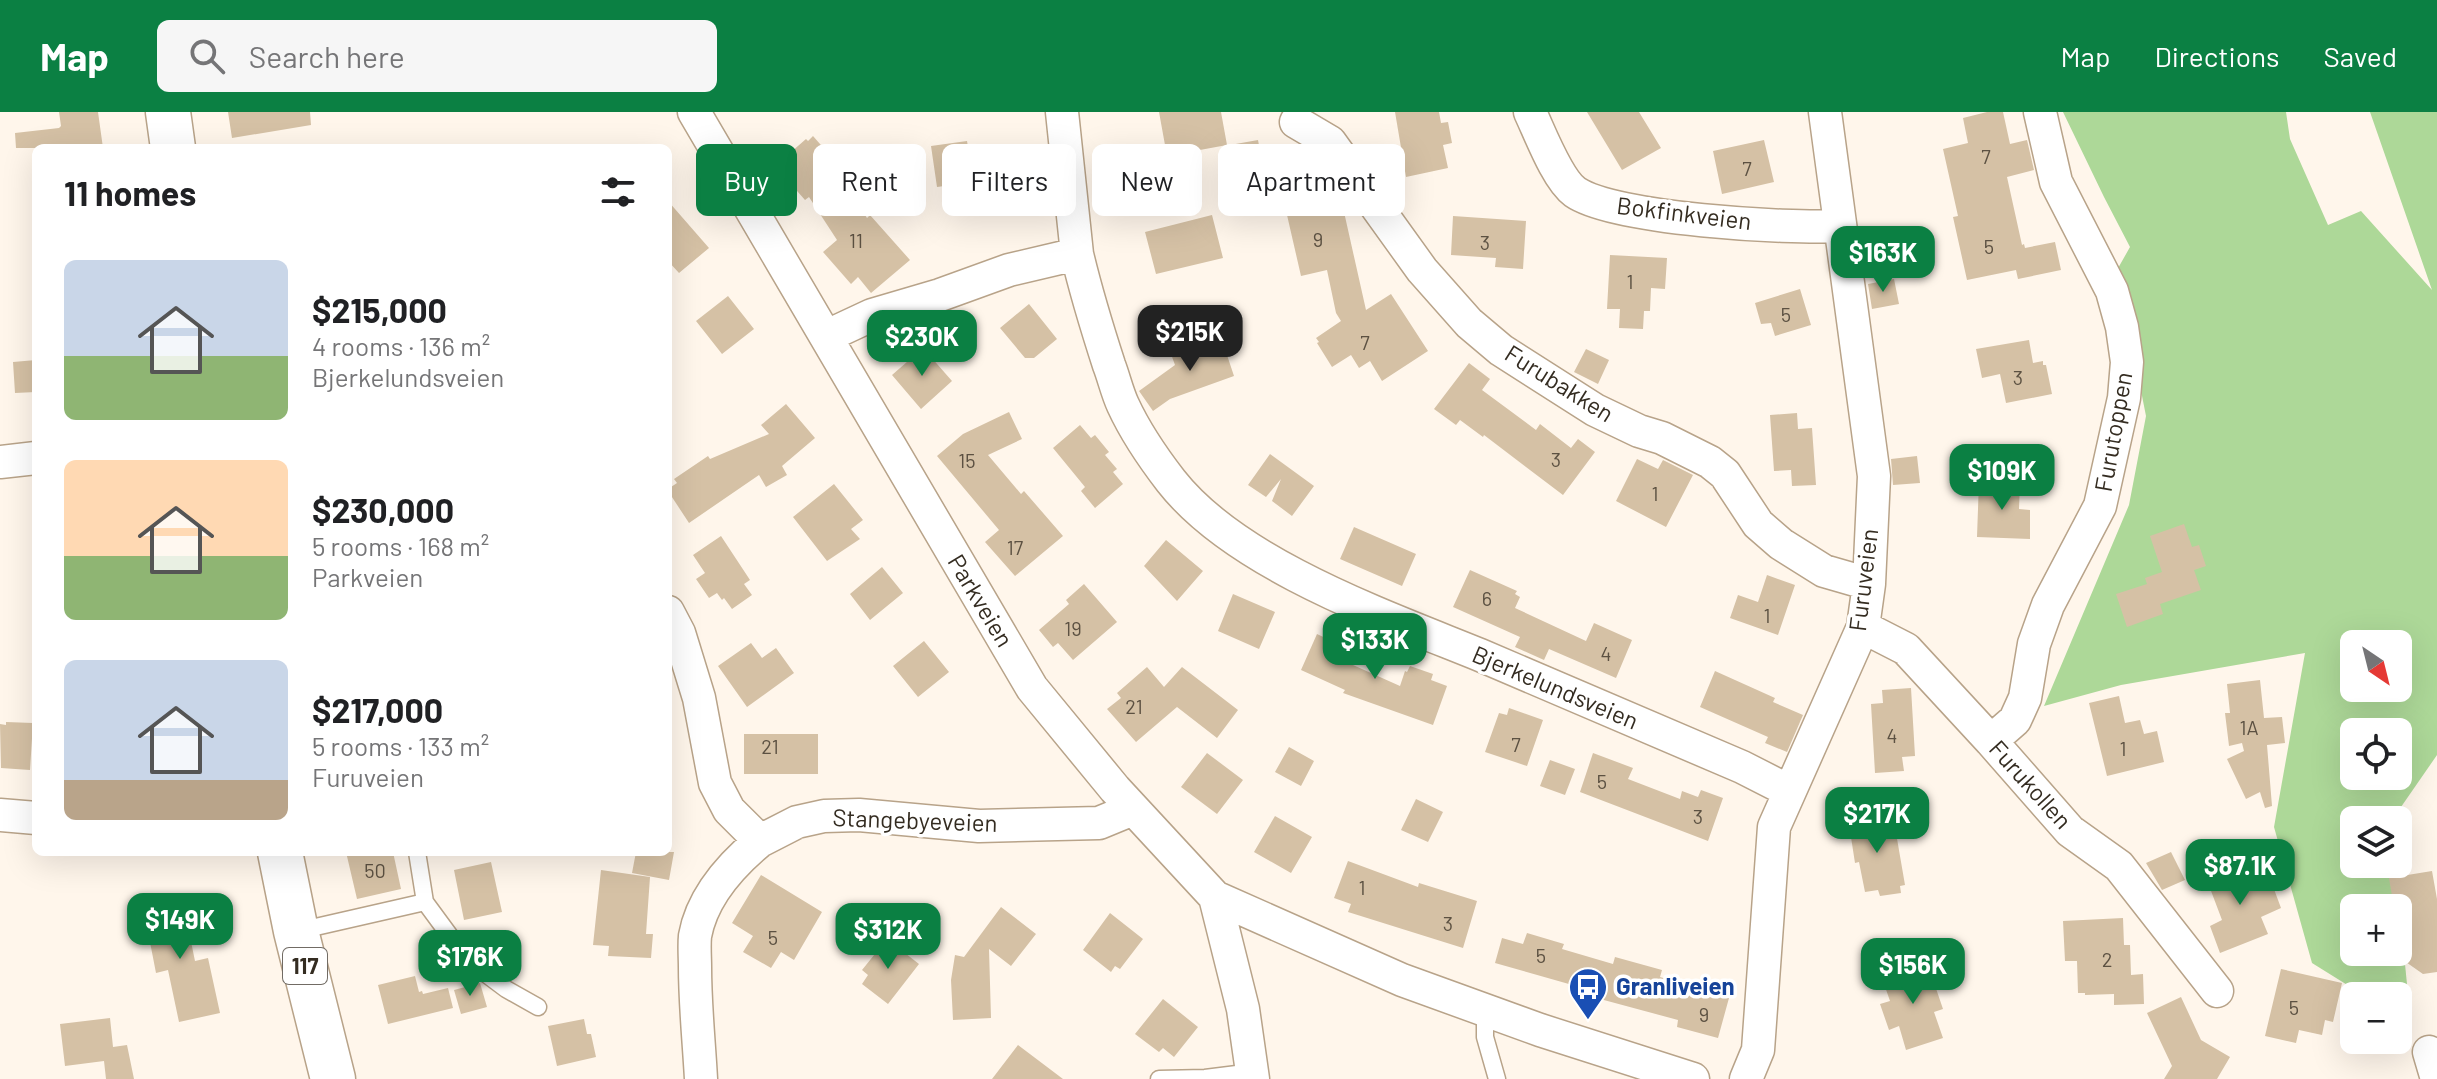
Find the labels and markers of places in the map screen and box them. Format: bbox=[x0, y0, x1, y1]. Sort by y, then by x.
pin: $163K bbox=[1827, 226, 1939, 294]
pin: $215K bbox=[1134, 305, 1246, 373]
pin: $230K bbox=[866, 310, 978, 378]
pin: $109K bbox=[1946, 444, 2058, 512]
pin: $133K bbox=[1319, 613, 1431, 681]
pin: $217K bbox=[1821, 787, 1933, 855]
pin: $87.1K bbox=[2175, 839, 2305, 907]
pin: $149K bbox=[124, 893, 236, 961]
pin: $312K bbox=[832, 903, 944, 971]
pin: $176K bbox=[414, 930, 526, 998]
pin: $156K bbox=[1857, 938, 1969, 1006]
bus stop icon: Granliveien bbox=[1567, 966, 1609, 1021]
place label: Granliveien bbox=[1616, 971, 1735, 1000]

